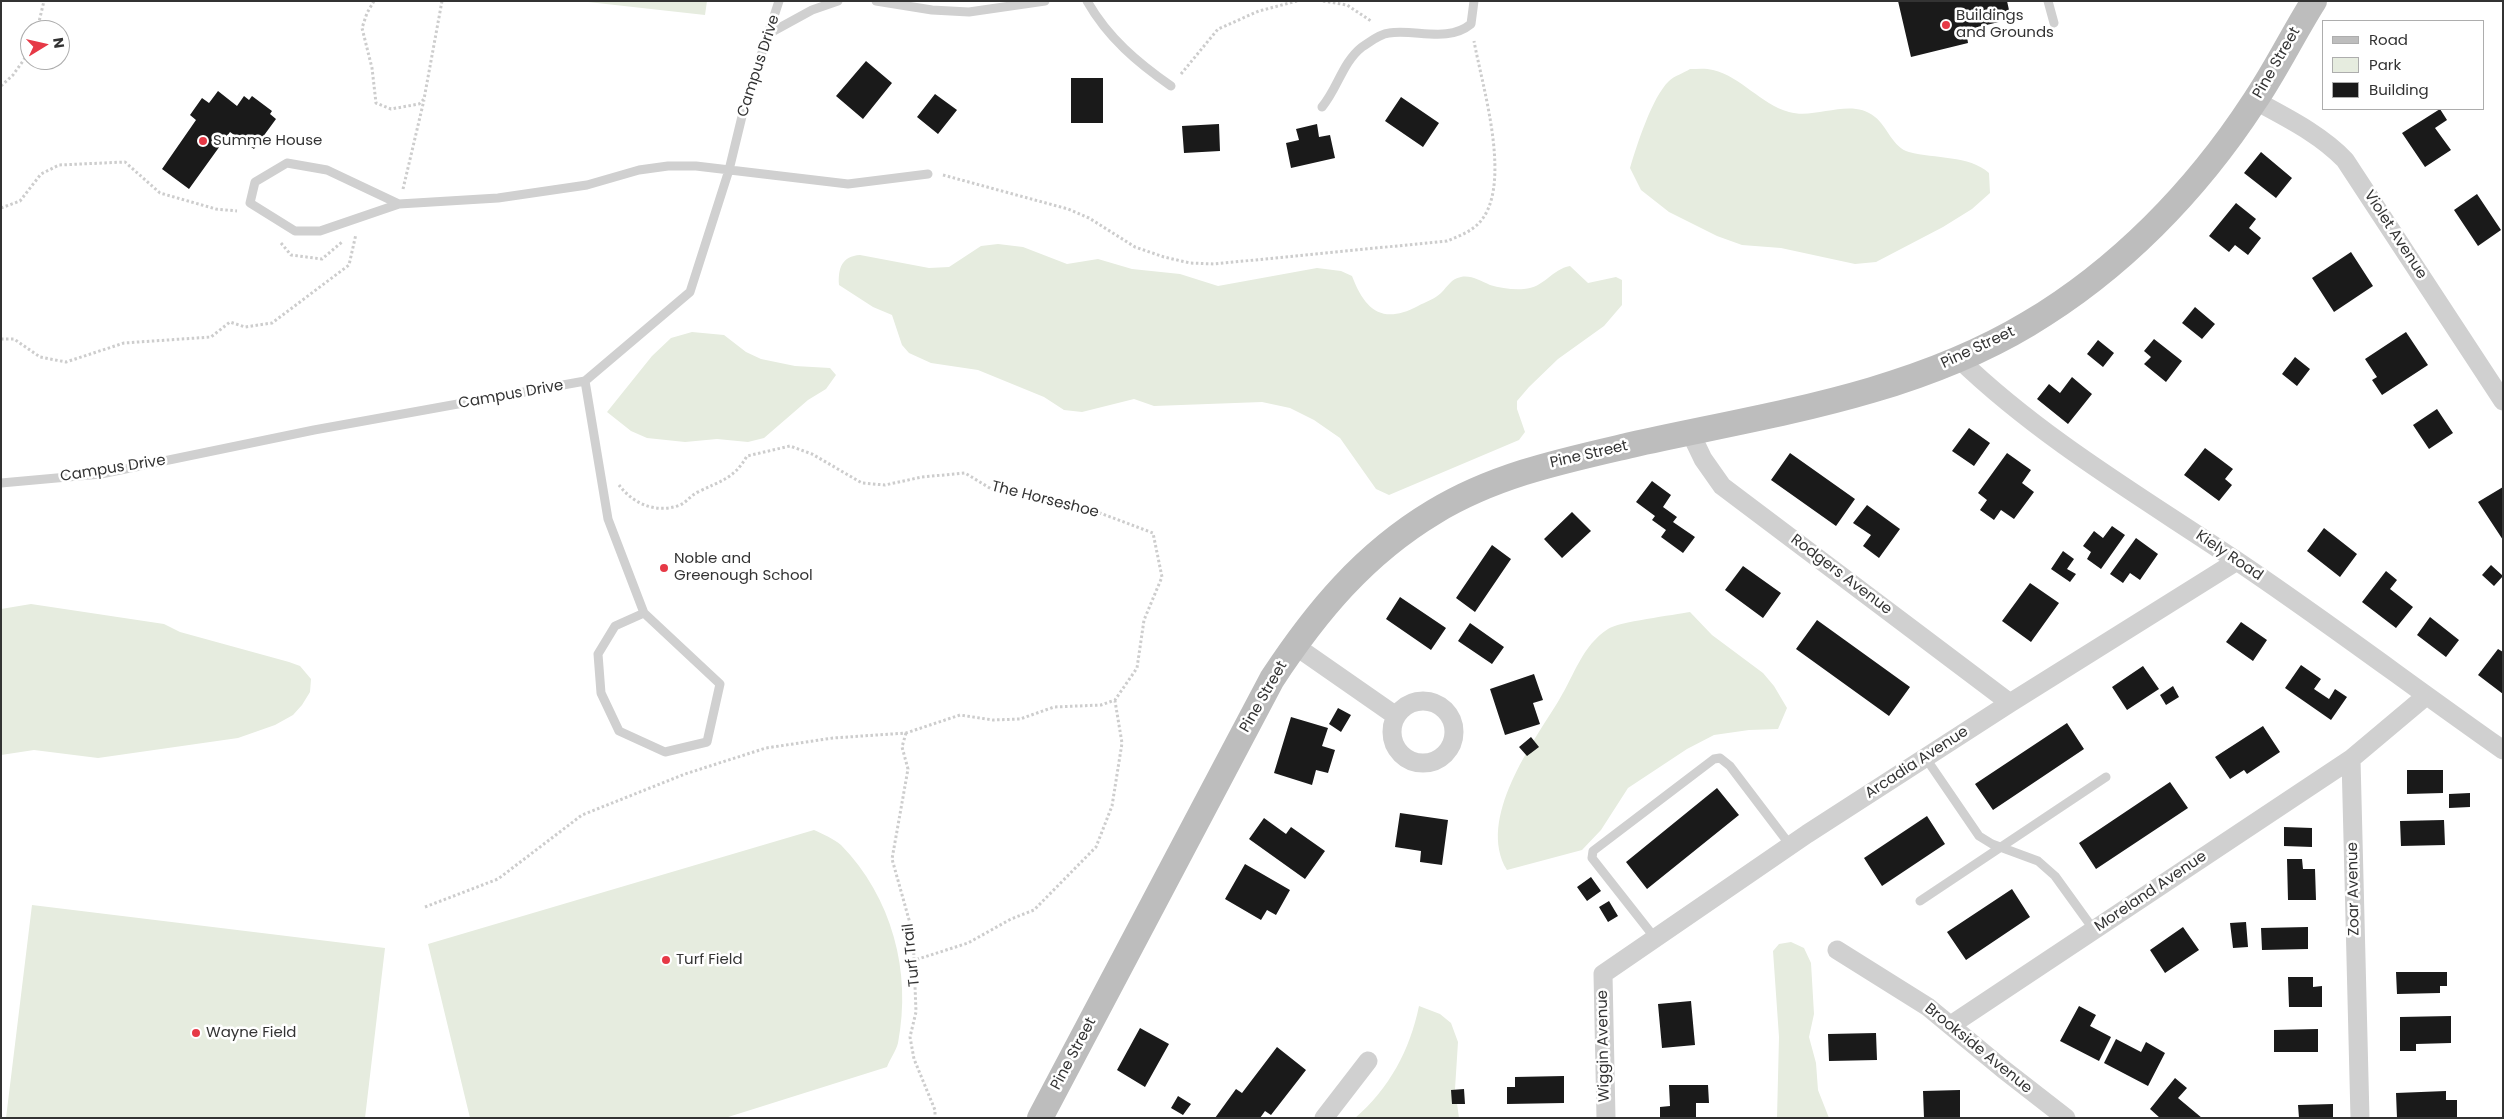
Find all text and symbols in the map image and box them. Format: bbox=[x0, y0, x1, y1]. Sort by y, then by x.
place label: Buildings and Grounds bbox=[1956, 7, 2054, 42]
street label: Campus Drive bbox=[734, 13, 784, 119]
marker: Buildings and Grounds bbox=[1940, 19, 1952, 31]
north arrow bbox=[20, 20, 70, 70]
legend bbox=[2322, 20, 2484, 110]
street label: Pine Street bbox=[2249, 24, 2305, 102]
text: Road bbox=[2369, 29, 2408, 50]
text: N bbox=[48, 36, 70, 50]
text: Park bbox=[2369, 54, 2401, 75]
text: Building bbox=[2369, 79, 2429, 100]
place label: Summe House bbox=[213, 132, 322, 150]
marker: Summe House bbox=[197, 135, 209, 147]
street label: Violet Avenue bbox=[2360, 187, 2430, 283]
street label: Pine Street bbox=[1938, 323, 2018, 373]
street label: Campus Drive bbox=[457, 377, 565, 413]
street label: Pine Street bbox=[1548, 437, 1630, 473]
street label: Campus Drive bbox=[59, 452, 167, 486]
street label: The Horseshoe bbox=[989, 478, 1101, 522]
street label: Kiely Road bbox=[2192, 527, 2266, 585]
street label: Rodgers Avenue bbox=[1787, 531, 1895, 619]
place label: Noble and Greenough School bbox=[674, 550, 813, 585]
marker: Noble and Greenough School bbox=[658, 562, 670, 574]
street label: Pine Street bbox=[1236, 658, 1292, 736]
street label: Arcadia Avenue bbox=[1862, 723, 1972, 803]
street label: Zoar Avenue bbox=[2344, 842, 2364, 936]
street label: Moreland Avenue bbox=[2092, 848, 2210, 936]
street label: Turf Trail bbox=[900, 922, 924, 988]
place label: Turf Field bbox=[676, 951, 743, 969]
marker: Turf Field bbox=[660, 954, 672, 966]
street label: Wiggin Avenue bbox=[1594, 990, 1614, 1102]
street label: Brookside Avenue bbox=[1921, 1000, 2035, 1098]
street label: Pine Street bbox=[1047, 1015, 1101, 1093]
place label: Wayne Field bbox=[206, 1024, 297, 1042]
marker: Wayne Field bbox=[190, 1027, 202, 1039]

